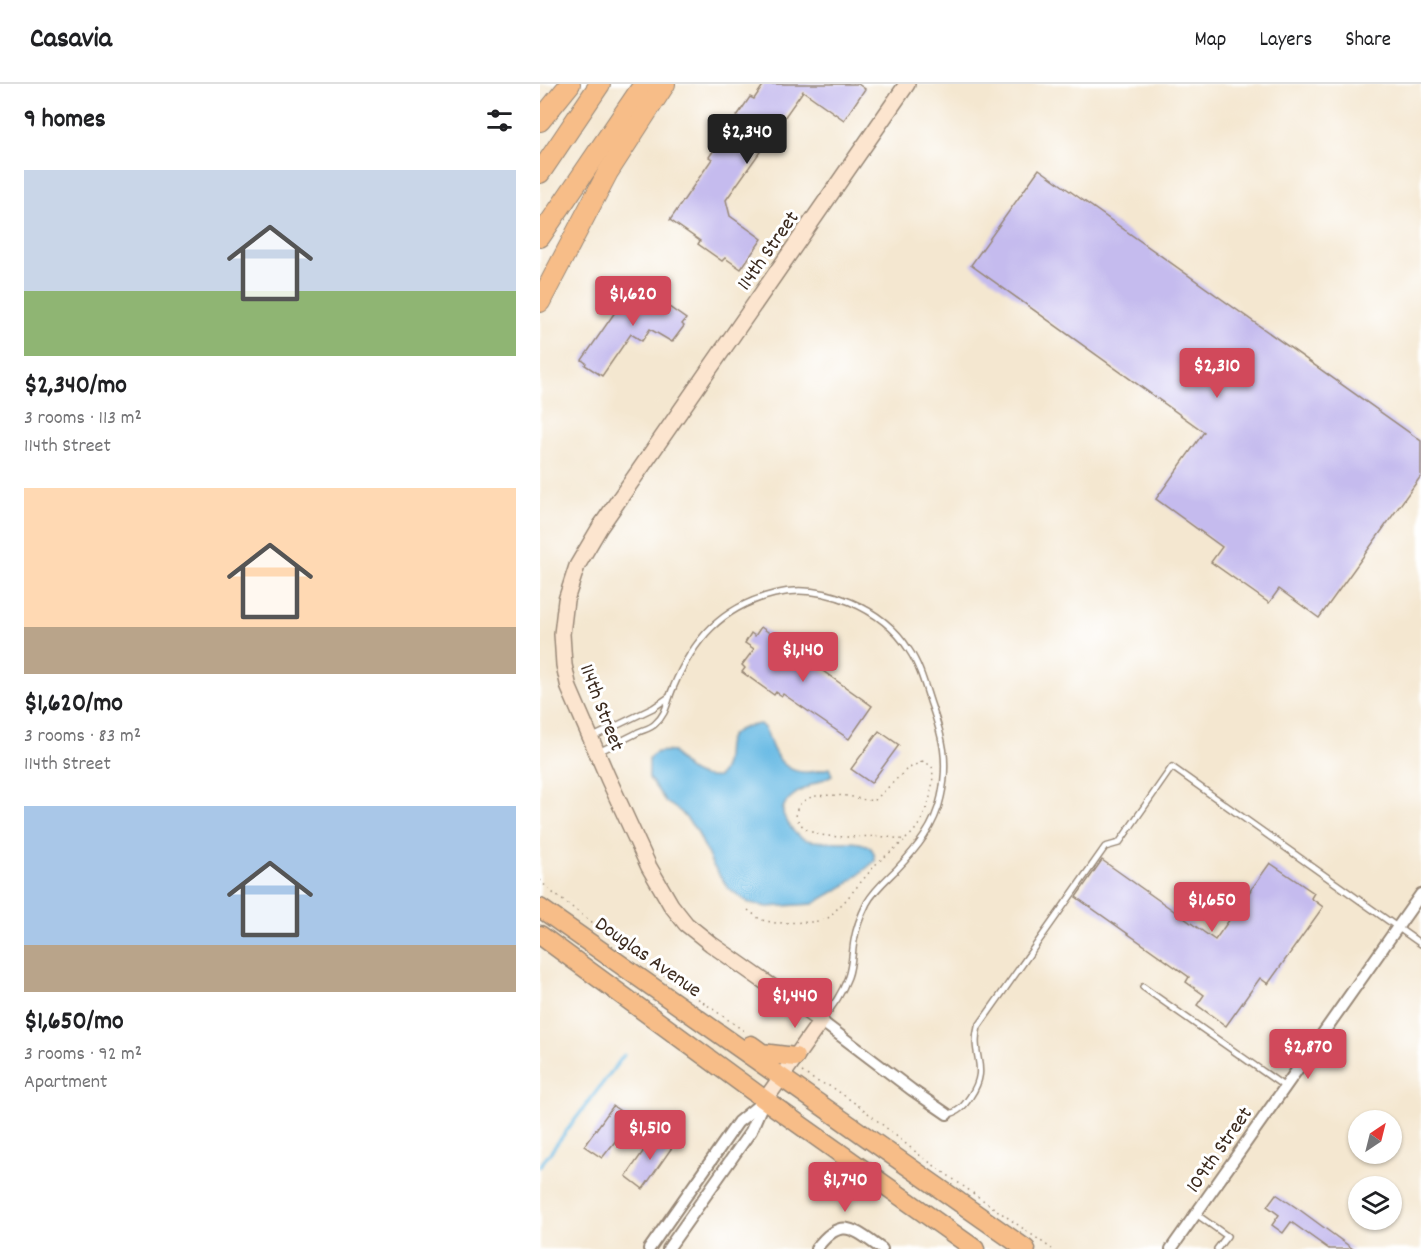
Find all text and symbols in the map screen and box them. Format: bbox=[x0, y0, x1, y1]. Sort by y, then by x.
text: Casavia bbox=[30, 21, 112, 61]
text: Map bbox=[1195, 26, 1226, 56]
text: Layers bbox=[1259, 26, 1312, 56]
text: Share bbox=[1345, 26, 1391, 56]
text: 9 homes bbox=[24, 102, 106, 139]
icon: filters bbox=[483, 104, 516, 137]
pin: $2,340 bbox=[698, 114, 796, 165]
text: $2,340 bbox=[722, 119, 772, 147]
street label: 114th Street bbox=[731, 206, 808, 298]
icon: home bbox=[216, 209, 324, 317]
pin: $1,620 bbox=[584, 276, 682, 327]
text: $1,620 bbox=[609, 281, 657, 309]
pin: $2,310 bbox=[1168, 348, 1266, 399]
text: $2,310 bbox=[1194, 353, 1240, 381]
text: $2,340/mo bbox=[24, 368, 127, 405]
text: 3 rooms · 113 m² bbox=[24, 405, 142, 433]
text: 114th Street bbox=[24, 433, 111, 461]
icon: home bbox=[216, 527, 324, 635]
pin: $1,140 bbox=[754, 632, 852, 683]
text: $1,140 bbox=[782, 637, 824, 665]
street label: 114th Street bbox=[570, 660, 631, 756]
text: $1,620/mo bbox=[24, 686, 123, 723]
text: 3 rooms · 83 m² bbox=[24, 723, 141, 751]
text: 114th Street bbox=[24, 751, 111, 779]
icon: home bbox=[216, 845, 324, 953]
pin: $1,650 bbox=[1163, 882, 1261, 933]
text: $1,650 bbox=[1188, 887, 1236, 915]
street label: Douglas Avenue bbox=[588, 910, 707, 1006]
pin: $1,440 bbox=[746, 978, 844, 1029]
text: $1,440 bbox=[772, 983, 818, 1011]
text: $1,650/mo bbox=[24, 1004, 124, 1041]
pin: $2,870 bbox=[1259, 1029, 1357, 1080]
text: $2,870 bbox=[1283, 1034, 1333, 1062]
text: 3 rooms · 92 m² bbox=[24, 1041, 142, 1069]
text: Apartment bbox=[24, 1069, 107, 1097]
street label: 109th Street bbox=[1180, 1101, 1261, 1200]
pin: $1,510 bbox=[601, 1110, 699, 1161]
north arrow bbox=[1348, 1110, 1402, 1164]
map controls bbox=[1348, 1110, 1402, 1230]
text: $1,510 bbox=[629, 1115, 671, 1143]
pin: $1,740 bbox=[796, 1162, 894, 1213]
text: $1,740 bbox=[822, 1167, 868, 1195]
button: layers bbox=[1348, 1176, 1402, 1230]

